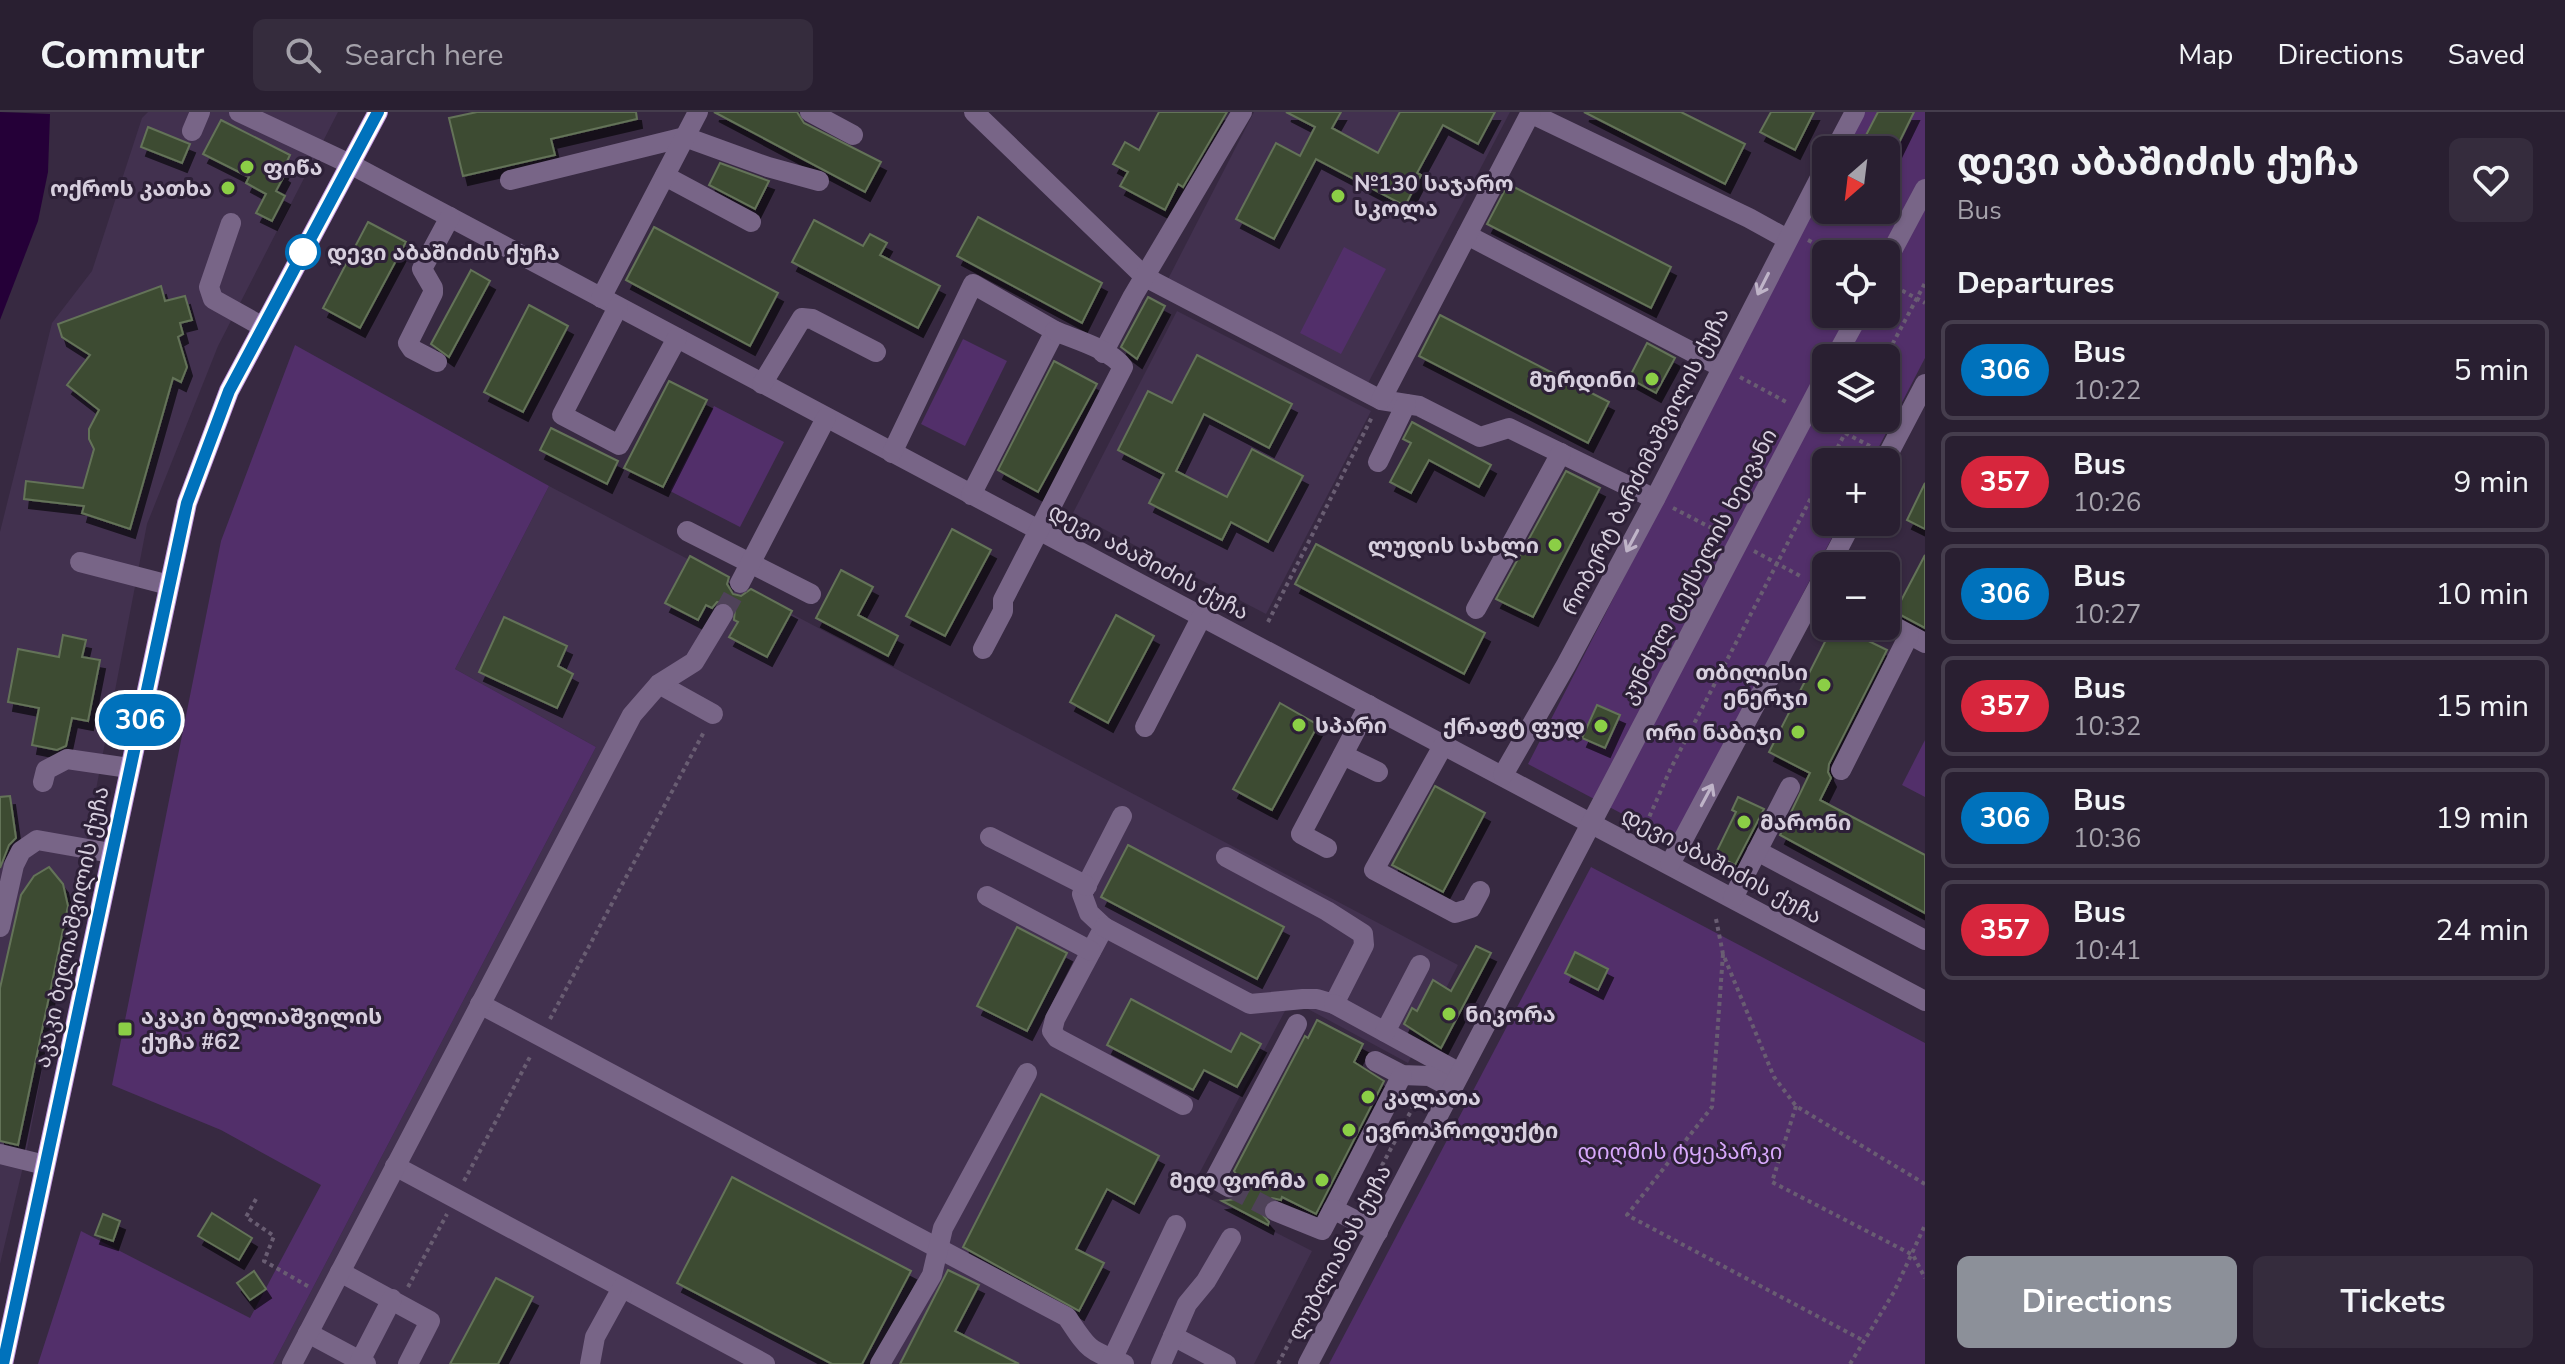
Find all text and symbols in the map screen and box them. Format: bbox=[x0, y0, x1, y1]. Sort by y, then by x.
search box bbox=[253, 19, 813, 91]
text: Commutr bbox=[40, 30, 205, 81]
icon: search bbox=[281, 33, 325, 77]
text: Search here bbox=[345, 35, 504, 76]
text: Map bbox=[2178, 36, 2233, 74]
text: Directions bbox=[2277, 36, 2404, 74]
text: Saved bbox=[2448, 36, 2525, 74]
north arrow bbox=[1812, 136, 1900, 224]
map controls bbox=[1812, 136, 1900, 640]
text: დევი აბაშიძის ქუჩა bbox=[1957, 137, 2359, 188]
button: heart bbox=[2449, 138, 2533, 222]
place label: ფიწა bbox=[263, 153, 323, 183]
marker: ფიწა bbox=[238, 158, 256, 176]
place label: №130 საჯარო სკოლა bbox=[1354, 169, 1514, 224]
place label: ოქროს კათხა bbox=[50, 174, 212, 204]
marker: ოქროს კათხა bbox=[219, 179, 237, 197]
marker: №130 საჯარო სკოლა bbox=[1329, 187, 1347, 205]
text: Bus bbox=[1957, 193, 2002, 228]
marker: დევი აბაშიძის ქუჩა bbox=[286, 235, 320, 269]
place label: დევი აბაშიძის ქუჩა bbox=[327, 238, 560, 268]
button: locate bbox=[1812, 240, 1900, 328]
text: Departures bbox=[1957, 263, 2114, 304]
one-way arrow bbox=[1755, 272, 1770, 296]
street label: რობერტ ბარძიმაშვილის ქუჩა bbox=[1555, 303, 1737, 620]
text: Bus bbox=[2073, 332, 2126, 373]
button: layers bbox=[1812, 344, 1900, 432]
text: 5 min bbox=[2454, 350, 2529, 391]
text: 306 bbox=[1980, 351, 2030, 389]
place label: მურდინი bbox=[1529, 365, 1636, 395]
marker: მურდინი bbox=[1643, 370, 1661, 388]
text: 10:22 bbox=[2073, 373, 2141, 408]
street label: კუნძულ ტექსელის ხეივანი bbox=[1613, 423, 1784, 709]
text: Bus bbox=[2073, 444, 2126, 485]
button: + bbox=[1812, 448, 1900, 536]
text: 9 min bbox=[2454, 462, 2529, 503]
text: 357 bbox=[1980, 463, 2030, 501]
text: 10:26 bbox=[2073, 485, 2141, 520]
street label: დევი აბაშიძის ქუჩა bbox=[1043, 496, 1254, 627]
one-way arrow bbox=[1624, 529, 1640, 552]
place label: ლუდის სახლი bbox=[1368, 531, 1539, 561]
marker: ლუდის სახლი bbox=[1546, 536, 1564, 554]
button: − bbox=[1812, 552, 1900, 640]
text: Bus bbox=[2073, 556, 2126, 597]
text: 10 min bbox=[2436, 574, 2529, 615]
text: 306 bbox=[1980, 575, 2030, 613]
text: 10:27 bbox=[2073, 597, 2141, 632]
place label: თბილისი ენერჯი bbox=[1695, 658, 1808, 713]
text: Bus bbox=[2073, 668, 2126, 709]
marker: თბილისი ენერჯი bbox=[1815, 676, 1833, 694]
text: 15 min bbox=[2436, 686, 2529, 727]
text: 357 bbox=[1980, 687, 2030, 725]
line badge: 306 bbox=[94, 694, 186, 746]
text: 306 bbox=[115, 701, 165, 739]
text: 10:32 bbox=[2073, 709, 2141, 744]
place label: სპარი bbox=[1315, 711, 1387, 741]
place label: ქრაფტ ფუდ bbox=[1443, 712, 1585, 742]
marker: სპარი bbox=[1290, 716, 1308, 734]
marker: ქრაფტ ფუდ bbox=[1592, 717, 1610, 735]
place label: ორი ნაბიჯი bbox=[1645, 718, 1782, 748]
marker: ორი ნაბიჯი bbox=[1789, 723, 1807, 741]
text: Bus bbox=[2073, 780, 2126, 821]
street label: აკაკი ბელიაშვილის ქუჩა bbox=[27, 784, 116, 1071]
one-way arrow bbox=[1699, 784, 1715, 808]
text: 19 min bbox=[2436, 798, 2529, 839]
text: 306 bbox=[1980, 799, 2030, 837]
street label: დევი აბაშიძის ქუჩა bbox=[1616, 800, 1827, 931]
place label: მარონი bbox=[1760, 808, 1851, 838]
marker: მარონი bbox=[1735, 813, 1753, 831]
text: 10:36 bbox=[2073, 821, 2141, 856]
text: Bus bbox=[2073, 892, 2126, 933]
text: 24 min bbox=[2436, 910, 2529, 951]
text: 357 bbox=[1980, 911, 2030, 949]
text: 10:41 bbox=[2073, 933, 2141, 968]
place label: ნიკორა bbox=[1465, 1000, 1556, 1030]
place label: აკაკი ბელიაშვილის ქუჩა #62 bbox=[141, 1002, 382, 1057]
marker: ნიკორა bbox=[1440, 1005, 1458, 1023]
marker: აკაკი ბელიაშვილის ქუჩა #62 bbox=[116, 1020, 134, 1038]
place label: კალათა bbox=[1384, 1083, 1481, 1113]
marker: კალათა bbox=[1359, 1088, 1377, 1106]
place label: ევროპროდუქტი bbox=[1365, 1116, 1558, 1146]
marker: ევროპროდუქტი bbox=[1340, 1121, 1358, 1139]
park label: დიღმის ტყეპარკი bbox=[1578, 1137, 1782, 1167]
street label: ლუბლიანას ქუჩა bbox=[1281, 1159, 1399, 1346]
place label: მედ ფორმა bbox=[1169, 1166, 1306, 1196]
marker: მედ ფორმა bbox=[1313, 1171, 1331, 1189]
button: Directions bbox=[1957, 1256, 2237, 1348]
button: Tickets bbox=[2253, 1256, 2533, 1348]

